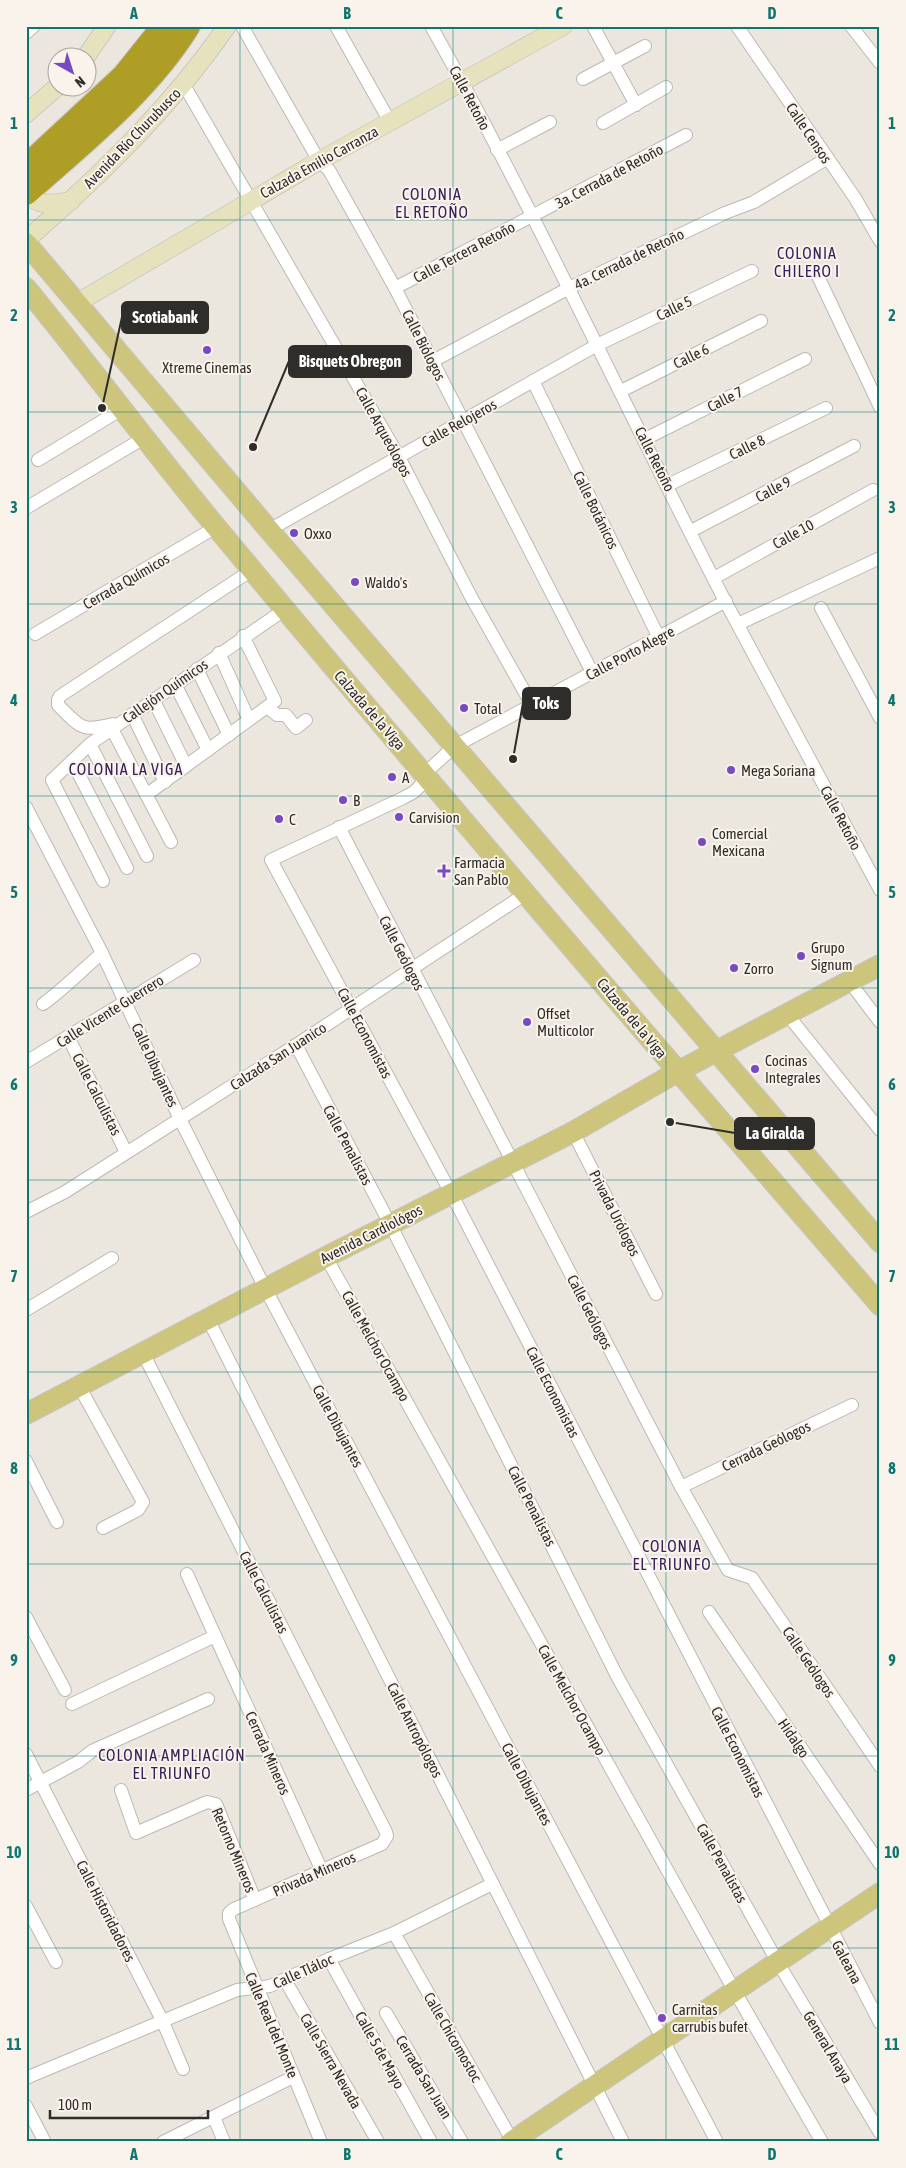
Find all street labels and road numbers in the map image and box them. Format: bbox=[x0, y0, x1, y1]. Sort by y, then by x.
street label: Calle Retoño bbox=[446, 63, 494, 133]
street label: Avenida Río Churubusco bbox=[80, 85, 184, 191]
street label: Calle Censos bbox=[783, 100, 835, 166]
street label: Calzada Emilio Carranza bbox=[257, 122, 381, 202]
street label: 3a. Cerrada de Retoño bbox=[552, 140, 666, 212]
street label: Calle Tercera Retoño bbox=[410, 218, 518, 286]
street label: 4a. Cerrada de Retoño bbox=[571, 225, 687, 293]
street label: Calle 5 bbox=[653, 292, 695, 324]
street label: Calle Biólogos bbox=[399, 307, 449, 383]
street label: Calle 6 bbox=[670, 340, 712, 372]
street label: Calle 7 bbox=[704, 383, 746, 415]
street label: Calle Arqueólogos bbox=[352, 384, 416, 480]
street label: Calle Relojeros bbox=[419, 396, 499, 450]
street label: Calle Retoño bbox=[631, 424, 679, 494]
street label: Calle 8 bbox=[726, 431, 768, 463]
street label: Calle Botánicos bbox=[570, 468, 622, 552]
street label: Calle 9 bbox=[752, 473, 794, 505]
street label: Calle 10 bbox=[769, 516, 817, 552]
street label: Cerrada Químicos bbox=[80, 549, 172, 613]
street label: Calle Porto Alegre bbox=[583, 622, 677, 683]
street label: Callejón Químicos bbox=[119, 655, 211, 727]
street label: Calzada de la Viga bbox=[331, 667, 409, 753]
street label: Calle Retoño bbox=[817, 783, 865, 853]
street label: Calle Geólogos bbox=[376, 913, 428, 993]
street label: Calle Vicente Guerrero bbox=[53, 971, 167, 1051]
street label: Calzada de la Viga bbox=[594, 975, 670, 1061]
street label: Calle Economistas bbox=[334, 985, 396, 1081]
street label: Calzada San Juanico bbox=[227, 1019, 329, 1093]
street label: Calle Dibujantes bbox=[128, 1020, 182, 1110]
street label: Calle Calculistas bbox=[69, 1050, 125, 1138]
street label: Calle Penalistas bbox=[320, 1102, 376, 1188]
street label: Privada Urólogos bbox=[586, 1167, 644, 1259]
street label: Avenida Cardiológos bbox=[317, 1201, 425, 1267]
street label: Calle Geólogos bbox=[564, 1272, 616, 1352]
street label: Calle Melchor Ocampo bbox=[339, 1288, 413, 1404]
street label: Calle Economistas bbox=[523, 1344, 583, 1440]
street label: Calle Dibujantes bbox=[309, 1382, 367, 1470]
street label: Cerrada Geólogos bbox=[719, 1417, 813, 1475]
street label: Calle Penalistas bbox=[504, 1463, 560, 1549]
street label: Calle Calculistas bbox=[236, 1548, 292, 1636]
street label: Calle Geólogos bbox=[779, 1623, 839, 1701]
street label: Calle Melchor Ocampo bbox=[535, 1642, 609, 1758]
street label: Calle Antropólogos bbox=[384, 1680, 446, 1780]
street label: Calle Economistas bbox=[708, 1704, 768, 1800]
street label: Cerrada Mineros bbox=[242, 1709, 294, 1797]
street label: Hidalgo bbox=[775, 1715, 813, 1761]
street label: Calle Dibujantes bbox=[498, 1740, 556, 1828]
street label: Retorno Mineros bbox=[208, 1805, 260, 1895]
street label: Calle Penalistas bbox=[693, 1820, 751, 1906]
street label: Privada Mineros bbox=[270, 1848, 358, 1900]
street label: Calle Historidadores bbox=[73, 1857, 139, 1965]
street label: Galeana bbox=[829, 1937, 865, 1987]
street label: Calle Tláloc bbox=[270, 1950, 336, 1992]
street label: Calle Real del Monte bbox=[242, 1970, 302, 2081]
street label: Calle Chicomostoc bbox=[421, 1989, 486, 2085]
street label: Calle 5 de Mayo bbox=[352, 2008, 408, 2092]
street label: General Anaya bbox=[800, 2008, 856, 2086]
street label: Calle Sierra Nevada bbox=[297, 2010, 365, 2112]
street label: Cerrada San Juan bbox=[392, 2032, 456, 2122]

